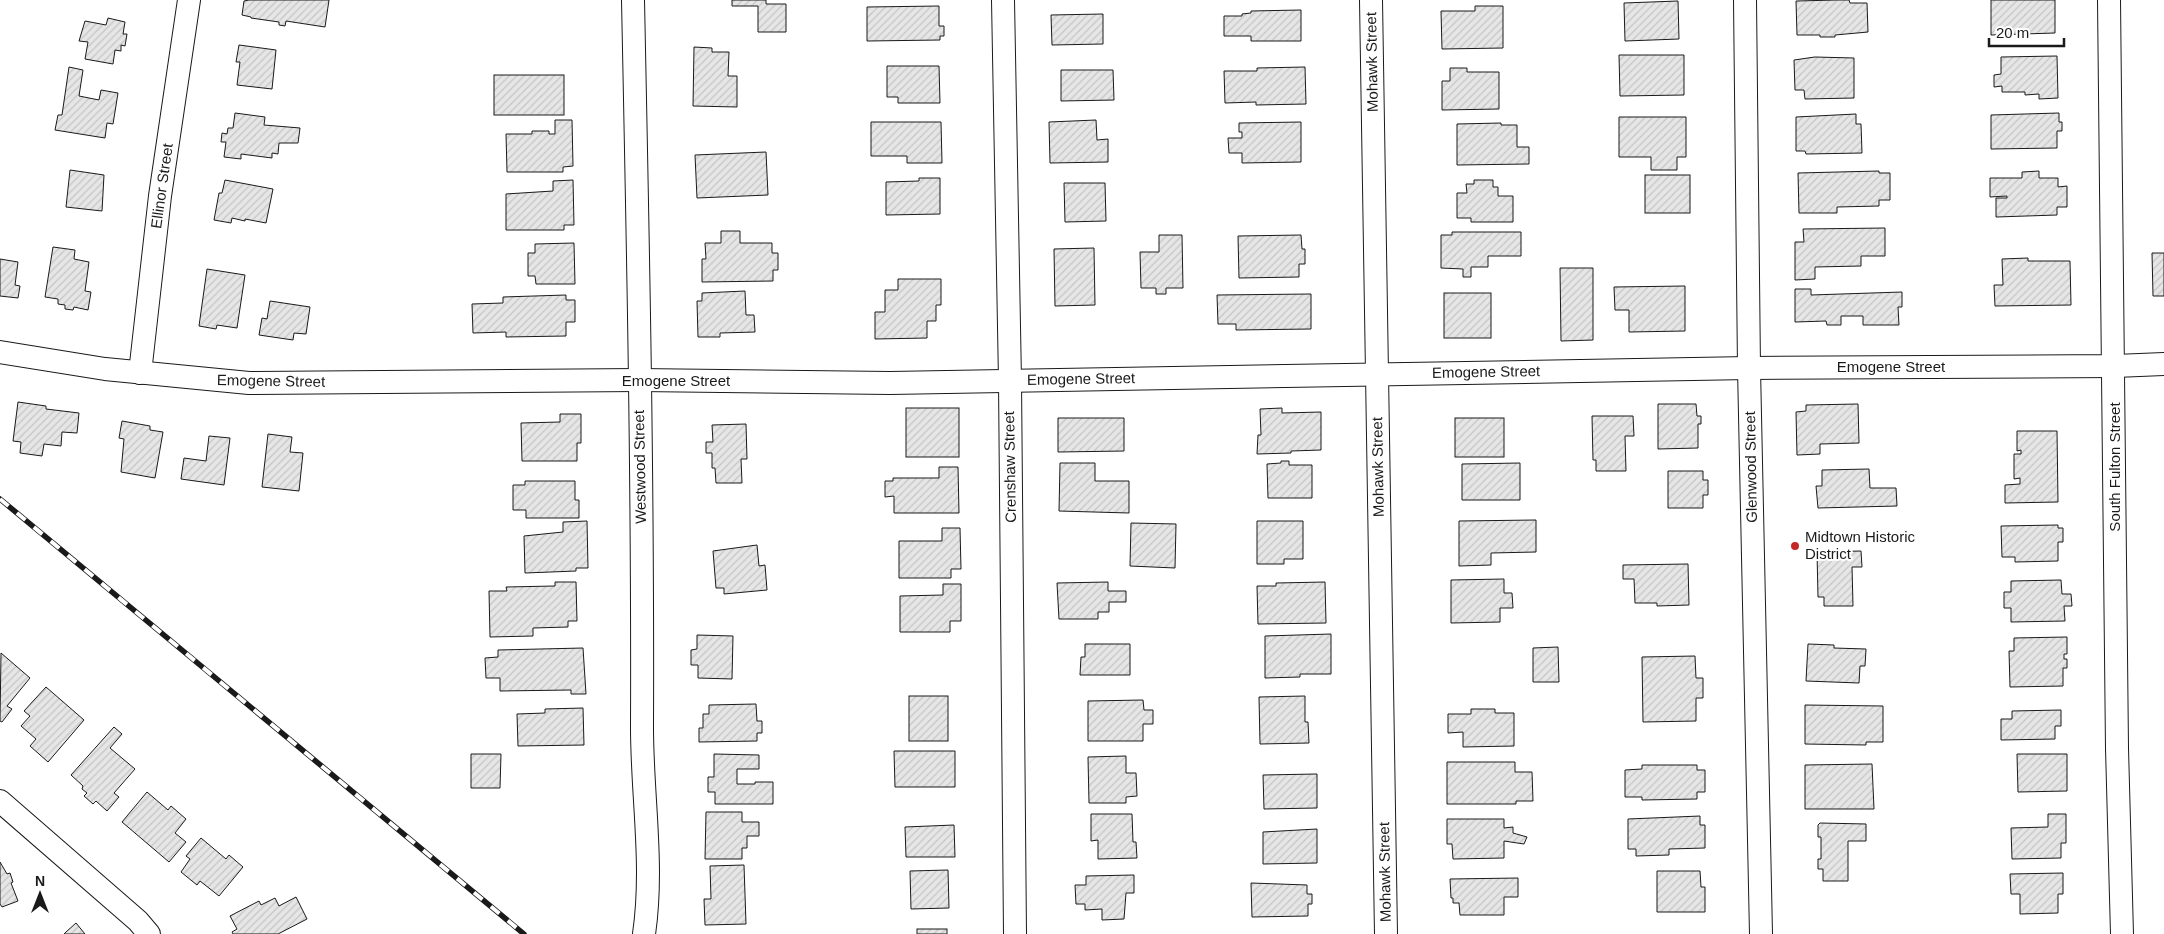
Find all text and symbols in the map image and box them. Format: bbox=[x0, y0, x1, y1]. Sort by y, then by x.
street label: Mohawk Street bbox=[1362, 11, 1381, 112]
scale bar bbox=[1989, 15, 2064, 47]
text: 20 m bbox=[1996, 24, 2029, 41]
street label: Ellinor Street bbox=[147, 141, 176, 230]
street label: Emogene Street bbox=[1837, 358, 1946, 375]
street label: Emogene Street bbox=[1432, 362, 1541, 381]
street label: Emogene Street bbox=[1027, 369, 1136, 388]
street label: Emogene Street bbox=[217, 371, 326, 390]
street label: Emogene Street bbox=[622, 372, 731, 389]
street label: South Fulton Street bbox=[2106, 402, 2123, 532]
street label: Westwood Street bbox=[630, 409, 649, 524]
street label: Crenshaw Street bbox=[1000, 410, 1019, 523]
street label: Glenwood Street bbox=[1741, 410, 1760, 523]
street label: Mohawk Street bbox=[1368, 416, 1387, 517]
place label: Midtown Historic District bbox=[1805, 528, 1916, 562]
marker: Midtown Historic District bbox=[1789, 540, 1801, 552]
street label: Mohawk Street bbox=[1375, 821, 1394, 922]
north arrow bbox=[15, 869, 65, 919]
text: N bbox=[35, 873, 45, 889]

